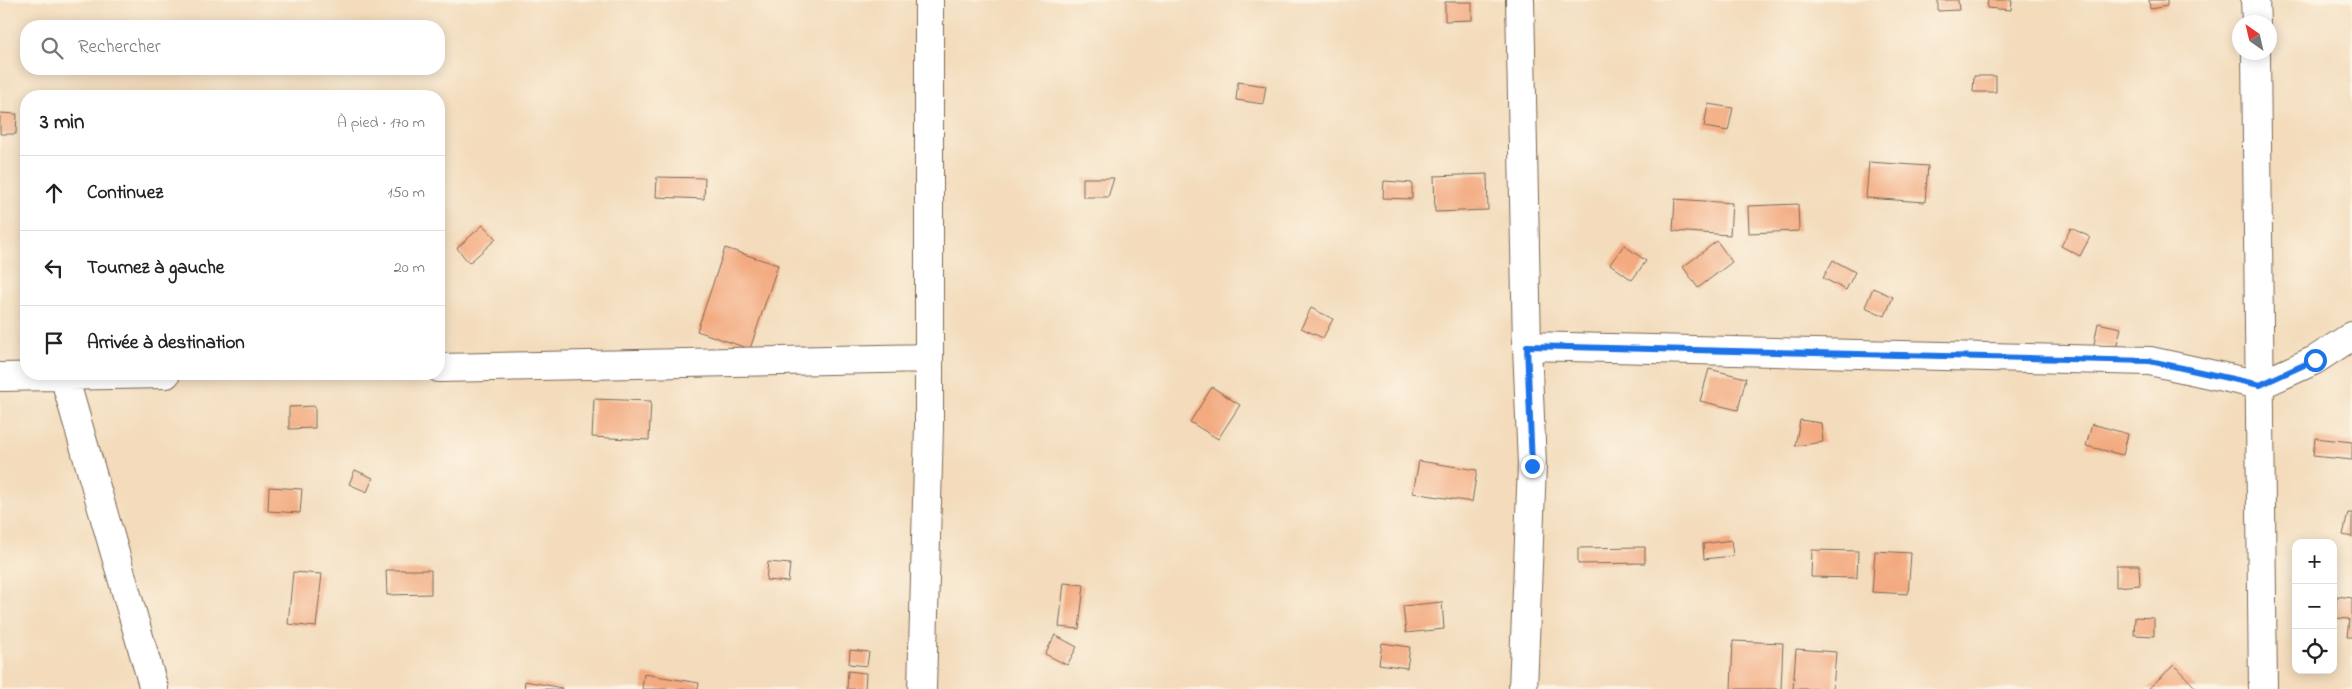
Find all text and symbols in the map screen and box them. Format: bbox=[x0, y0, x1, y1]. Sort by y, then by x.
north arrow bbox=[2232, 15, 2277, 60]
search box bbox=[20, 20, 445, 75]
icon: search bbox=[38, 34, 66, 62]
text: Rechercher bbox=[78, 34, 161, 61]
text: 3 min bbox=[40, 108, 84, 138]
text: À pied · 170 m bbox=[337, 111, 425, 135]
icon: ahead bbox=[40, 179, 68, 207]
text: Continuez bbox=[87, 180, 163, 207]
text: 150 m bbox=[387, 181, 425, 205]
icon: left bbox=[40, 254, 68, 282]
text: Tournez à gauche bbox=[87, 255, 224, 282]
text: 20 m bbox=[394, 256, 425, 280]
icon: arrive bbox=[40, 329, 68, 357]
text: Arrivée à destination bbox=[87, 330, 245, 357]
route start bbox=[2304, 349, 2327, 372]
route end bbox=[1521, 455, 1544, 478]
map controls bbox=[2292, 539, 2337, 674]
button: + bbox=[2292, 539, 2337, 584]
button: − bbox=[2292, 584, 2337, 629]
button: locate bbox=[2292, 629, 2337, 674]

